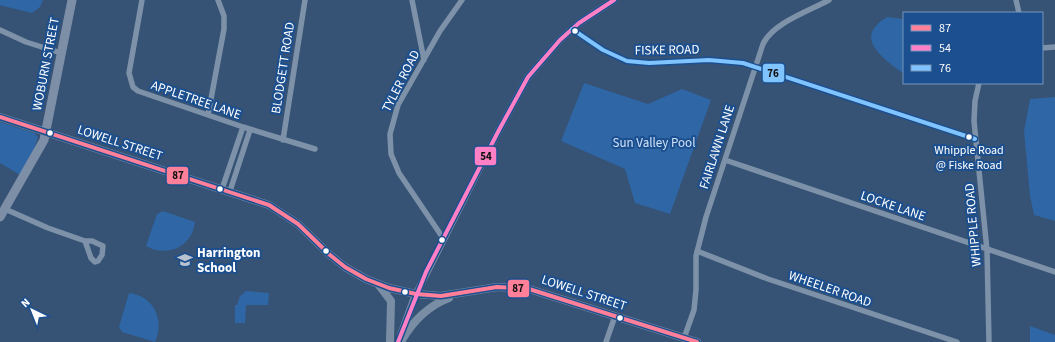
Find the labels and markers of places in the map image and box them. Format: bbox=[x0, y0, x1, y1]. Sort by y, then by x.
unlabelled marker bbox=[570, 26, 580, 36]
unlabelled marker bbox=[45, 128, 55, 138]
marker: Whipple Road @ Fiske Road bbox=[964, 132, 974, 142]
place label: Whipple Road @ Fiske Road bbox=[934, 142, 1004, 174]
unlabelled marker bbox=[215, 184, 225, 194]
unlabelled marker bbox=[437, 235, 447, 245]
place label: Harrington School bbox=[197, 244, 260, 277]
unlabelled marker bbox=[321, 246, 331, 256]
school or university icon: Harrington School bbox=[176, 251, 194, 269]
unlabelled marker bbox=[400, 287, 410, 297]
unlabelled marker bbox=[615, 313, 625, 323]

